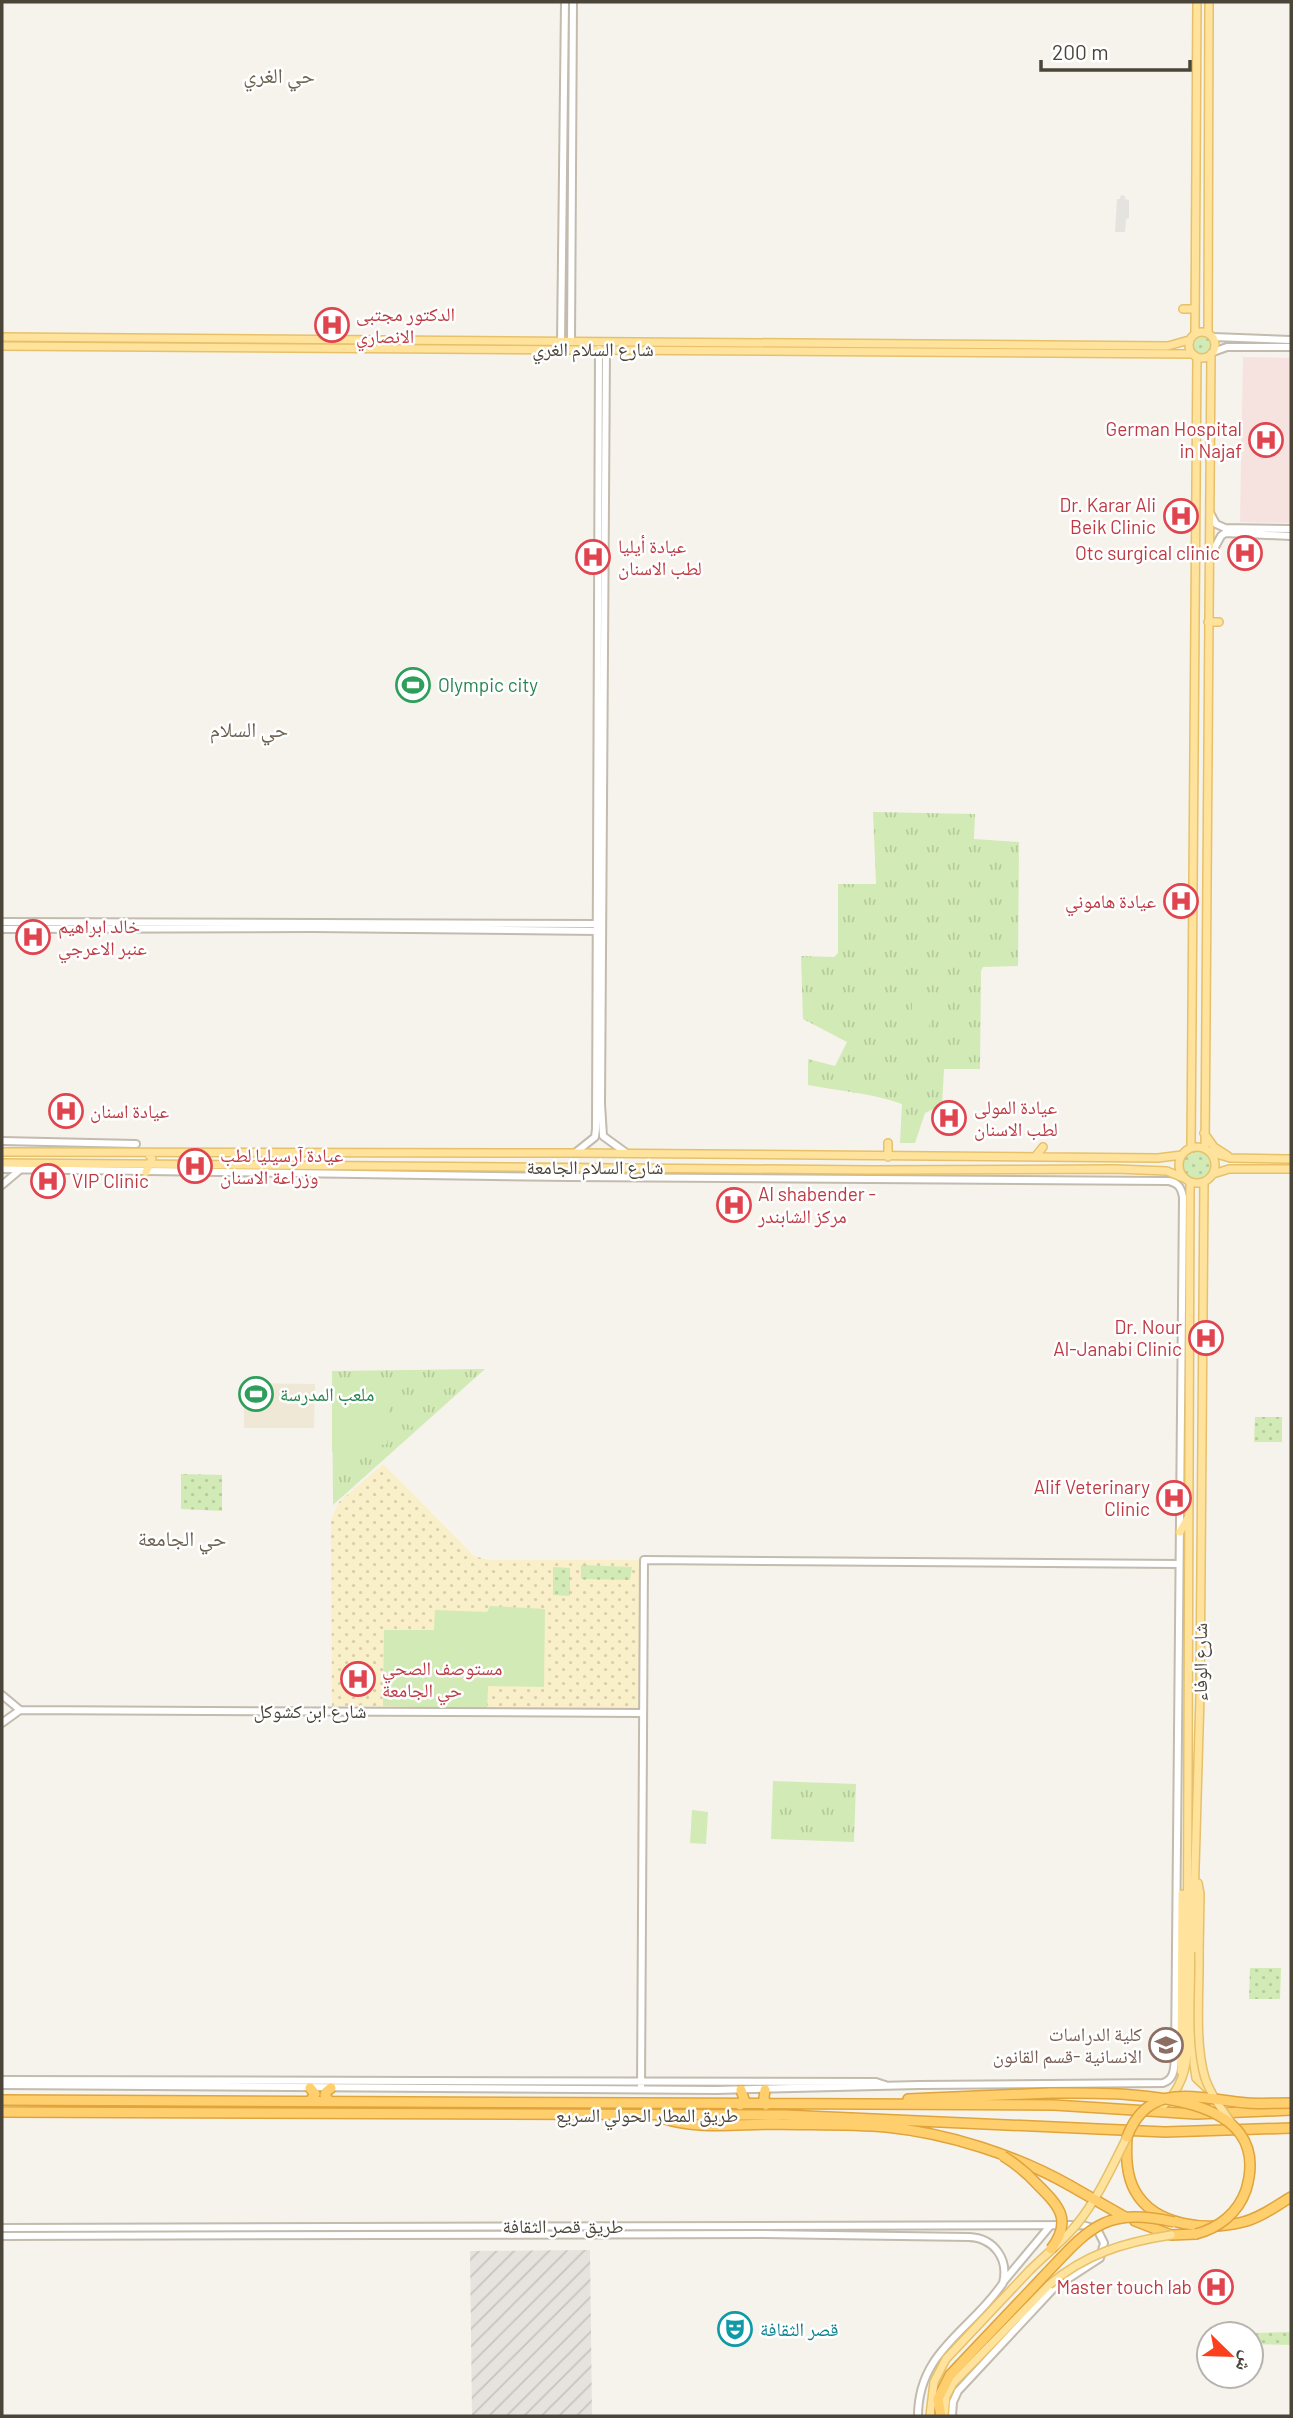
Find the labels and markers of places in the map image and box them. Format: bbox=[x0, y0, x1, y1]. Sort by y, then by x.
place label: الدكتور مجتبى الانصاري bbox=[356, 302, 455, 352]
hospital icon: الدكتور مجتبى الانصاري bbox=[313, 306, 351, 344]
place label: German Hospital in Najaf bbox=[1106, 417, 1242, 462]
hospital icon: German Hospital in Najaf bbox=[1247, 421, 1285, 459]
place label: Dr. Karar Ali Beik Clinic bbox=[1060, 493, 1156, 538]
hospital icon: Dr. Karar Ali Beik Clinic bbox=[1162, 497, 1200, 535]
place label: عيادة أيليا لطب الاسنان bbox=[618, 534, 702, 580]
hospital icon: Otc surgical clinic bbox=[1226, 534, 1264, 572]
hospital icon: عيادة أيليا لطب الاسنان bbox=[574, 538, 612, 576]
place label: Otc surgical clinic bbox=[1075, 541, 1220, 564]
sports icon: Olympic city bbox=[394, 666, 432, 704]
place label: Olympic city bbox=[438, 673, 538, 696]
hospital icon: عيادة هاموني bbox=[1162, 882, 1200, 920]
place label: عيادة هاموني bbox=[1065, 889, 1156, 917]
place label: خالد ابراهيم عنبر الاعرجي bbox=[58, 914, 147, 964]
hospital icon: خالد ابراهيم عنبر الاعرجي bbox=[14, 918, 52, 956]
hospital icon: عيادة اسنان bbox=[47, 1092, 85, 1130]
place label: عيادة المولى لطب الاسنان bbox=[974, 1095, 1058, 1141]
place label: عيادة اسنان bbox=[90, 1099, 170, 1123]
hospital icon: عيادة المولى لطب الاسنان bbox=[930, 1099, 968, 1137]
place label: عيادة آرسيليا لطب وزراعة الاسنان bbox=[220, 1143, 344, 1189]
hospital icon: عيادة آرسيليا لطب وزراعة الاسنان bbox=[176, 1147, 214, 1185]
hospital icon: VIP Clinic bbox=[29, 1162, 67, 1200]
place label: VIP Clinic bbox=[72, 1169, 149, 1192]
place label: Al shabender - مركز الشابندر bbox=[757, 1182, 876, 1228]
hospital icon: Al shabender - مركز الشابندر bbox=[715, 1186, 753, 1224]
place label: Dr. Nour Al-Janabi Clinic bbox=[1053, 1315, 1182, 1360]
hospital icon: Dr. Nour Al-Janabi Clinic bbox=[1187, 1319, 1225, 1357]
sports icon: ملعب المدرسة bbox=[237, 1375, 275, 1413]
place label: ملعب المدرسة bbox=[280, 1382, 374, 1406]
place label: Alif Veterinary Clinic bbox=[1034, 1475, 1150, 1520]
hospital icon: Alif Veterinary Clinic bbox=[1155, 1479, 1193, 1517]
place label: مستوصف الصحي حي الجامعة bbox=[382, 1656, 502, 1706]
hospital icon: مستوصف الصحي حي الجامعة bbox=[339, 1660, 377, 1698]
place label: كلية الدراسات الانسانية -قسم القانون bbox=[993, 2022, 1142, 2069]
school or university icon: كلية الدراسات الانسانية -قسم القانون bbox=[1147, 2026, 1185, 2064]
hospital icon: Master touch lab bbox=[1197, 2268, 1235, 2306]
place label: Master touch lab bbox=[1057, 2275, 1192, 2298]
theatre icon: قصر الثقافة bbox=[716, 2310, 754, 2348]
place label: قصر الثقافة bbox=[760, 2317, 838, 2341]

